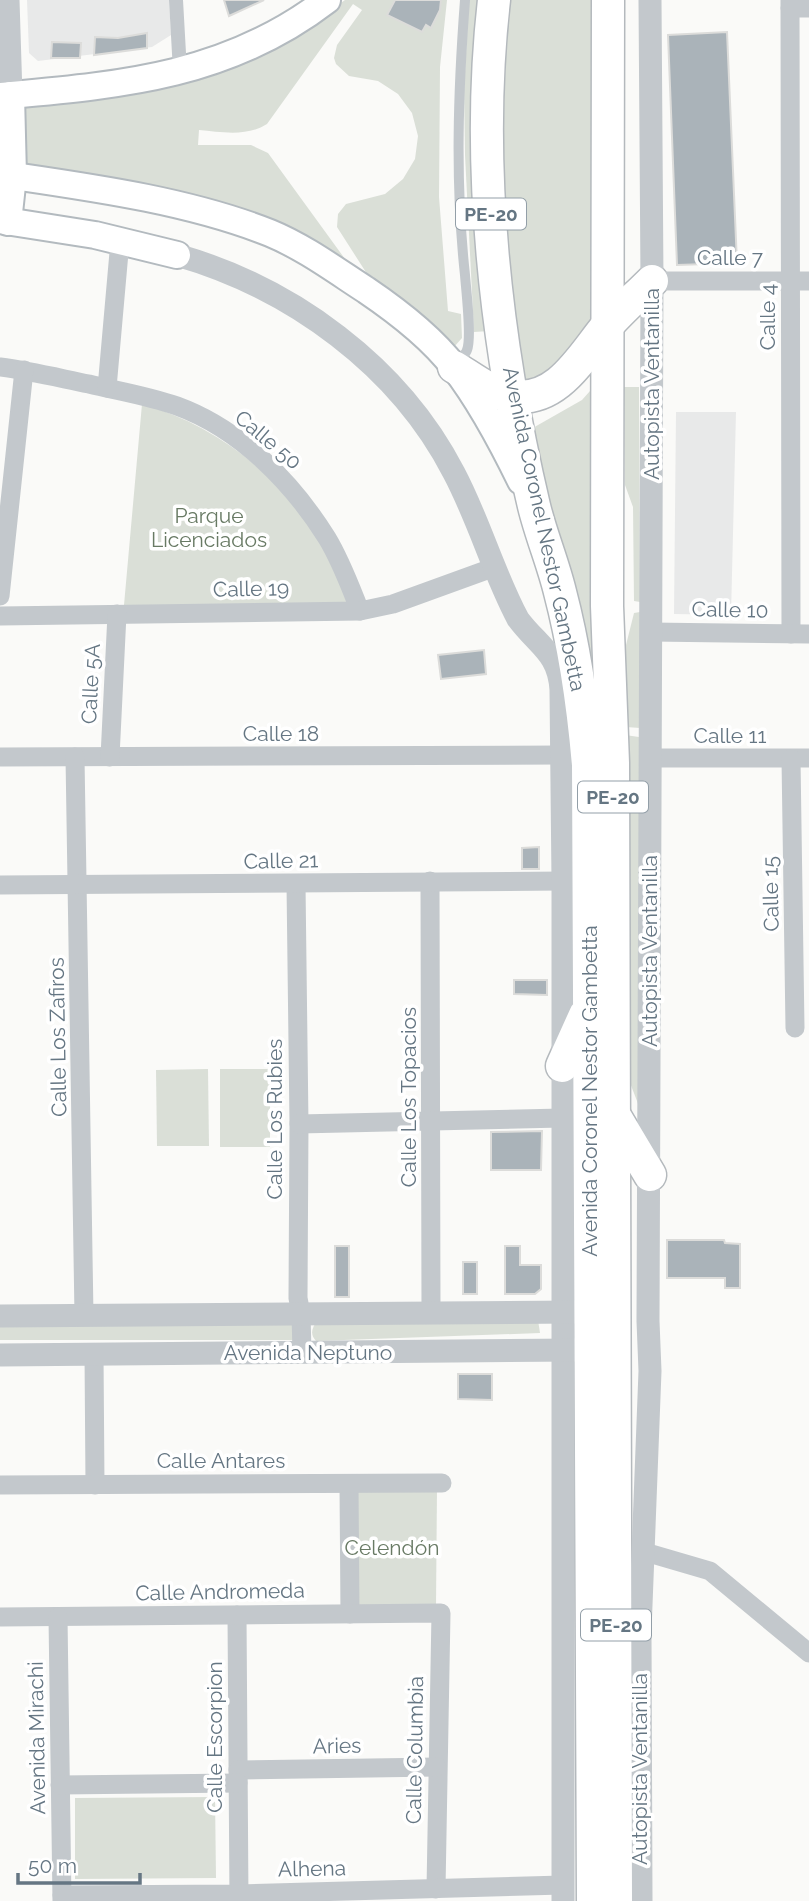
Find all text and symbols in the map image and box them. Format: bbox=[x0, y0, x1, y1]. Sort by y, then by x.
road number: PE-20 bbox=[456, 198, 526, 230]
street label: Calle 7 bbox=[697, 245, 764, 270]
street label: Calle 4 bbox=[755, 284, 780, 350]
street label: Autopista Ventanilla bbox=[639, 288, 664, 480]
street label: Avenida Coronel Nestor Gambetta bbox=[498, 364, 591, 694]
street label: Calle 50 bbox=[230, 405, 307, 475]
park label: Parque Licenciados bbox=[151, 503, 267, 552]
street label: Calle 19 bbox=[213, 575, 289, 602]
street label: Calle 10 bbox=[691, 596, 769, 623]
street label: Calle 5A bbox=[76, 643, 105, 725]
street label: Calle 18 bbox=[243, 721, 319, 746]
street label: Calle 11 bbox=[694, 723, 766, 748]
road number: PE-20 bbox=[578, 782, 648, 812]
street label: Calle 21 bbox=[243, 847, 319, 874]
street label: Autopista Ventanilla bbox=[637, 855, 662, 1047]
street label: Calle 15 bbox=[757, 856, 784, 932]
street label: Avenida Coronel Nestor Gambetta bbox=[577, 925, 602, 1257]
street label: Calle Los Zafiros bbox=[44, 957, 71, 1117]
street label: Calle Los Topacios bbox=[396, 1007, 421, 1187]
street label: Calle Los Rubies bbox=[262, 1039, 287, 1200]
street label: Avenida Neptuno bbox=[224, 1340, 392, 1365]
street label: Calle Antares bbox=[157, 1448, 285, 1473]
park label: Celendón bbox=[345, 1535, 439, 1560]
street label: Calle Andromeda bbox=[135, 1578, 305, 1605]
road number: PE-20 bbox=[581, 1610, 651, 1640]
street label: Avenida Mirachi bbox=[23, 1661, 50, 1815]
street label: Calle Escorpion bbox=[202, 1661, 227, 1813]
street label: Autopista Ventanilla bbox=[627, 1673, 652, 1865]
street label: Calle Columbia bbox=[401, 1676, 428, 1824]
street label: Aries bbox=[312, 1733, 362, 1758]
scale bar bbox=[18, 1842, 140, 1886]
text: 50 m bbox=[28, 1853, 77, 1878]
street label: Alhena bbox=[278, 1855, 346, 1882]

